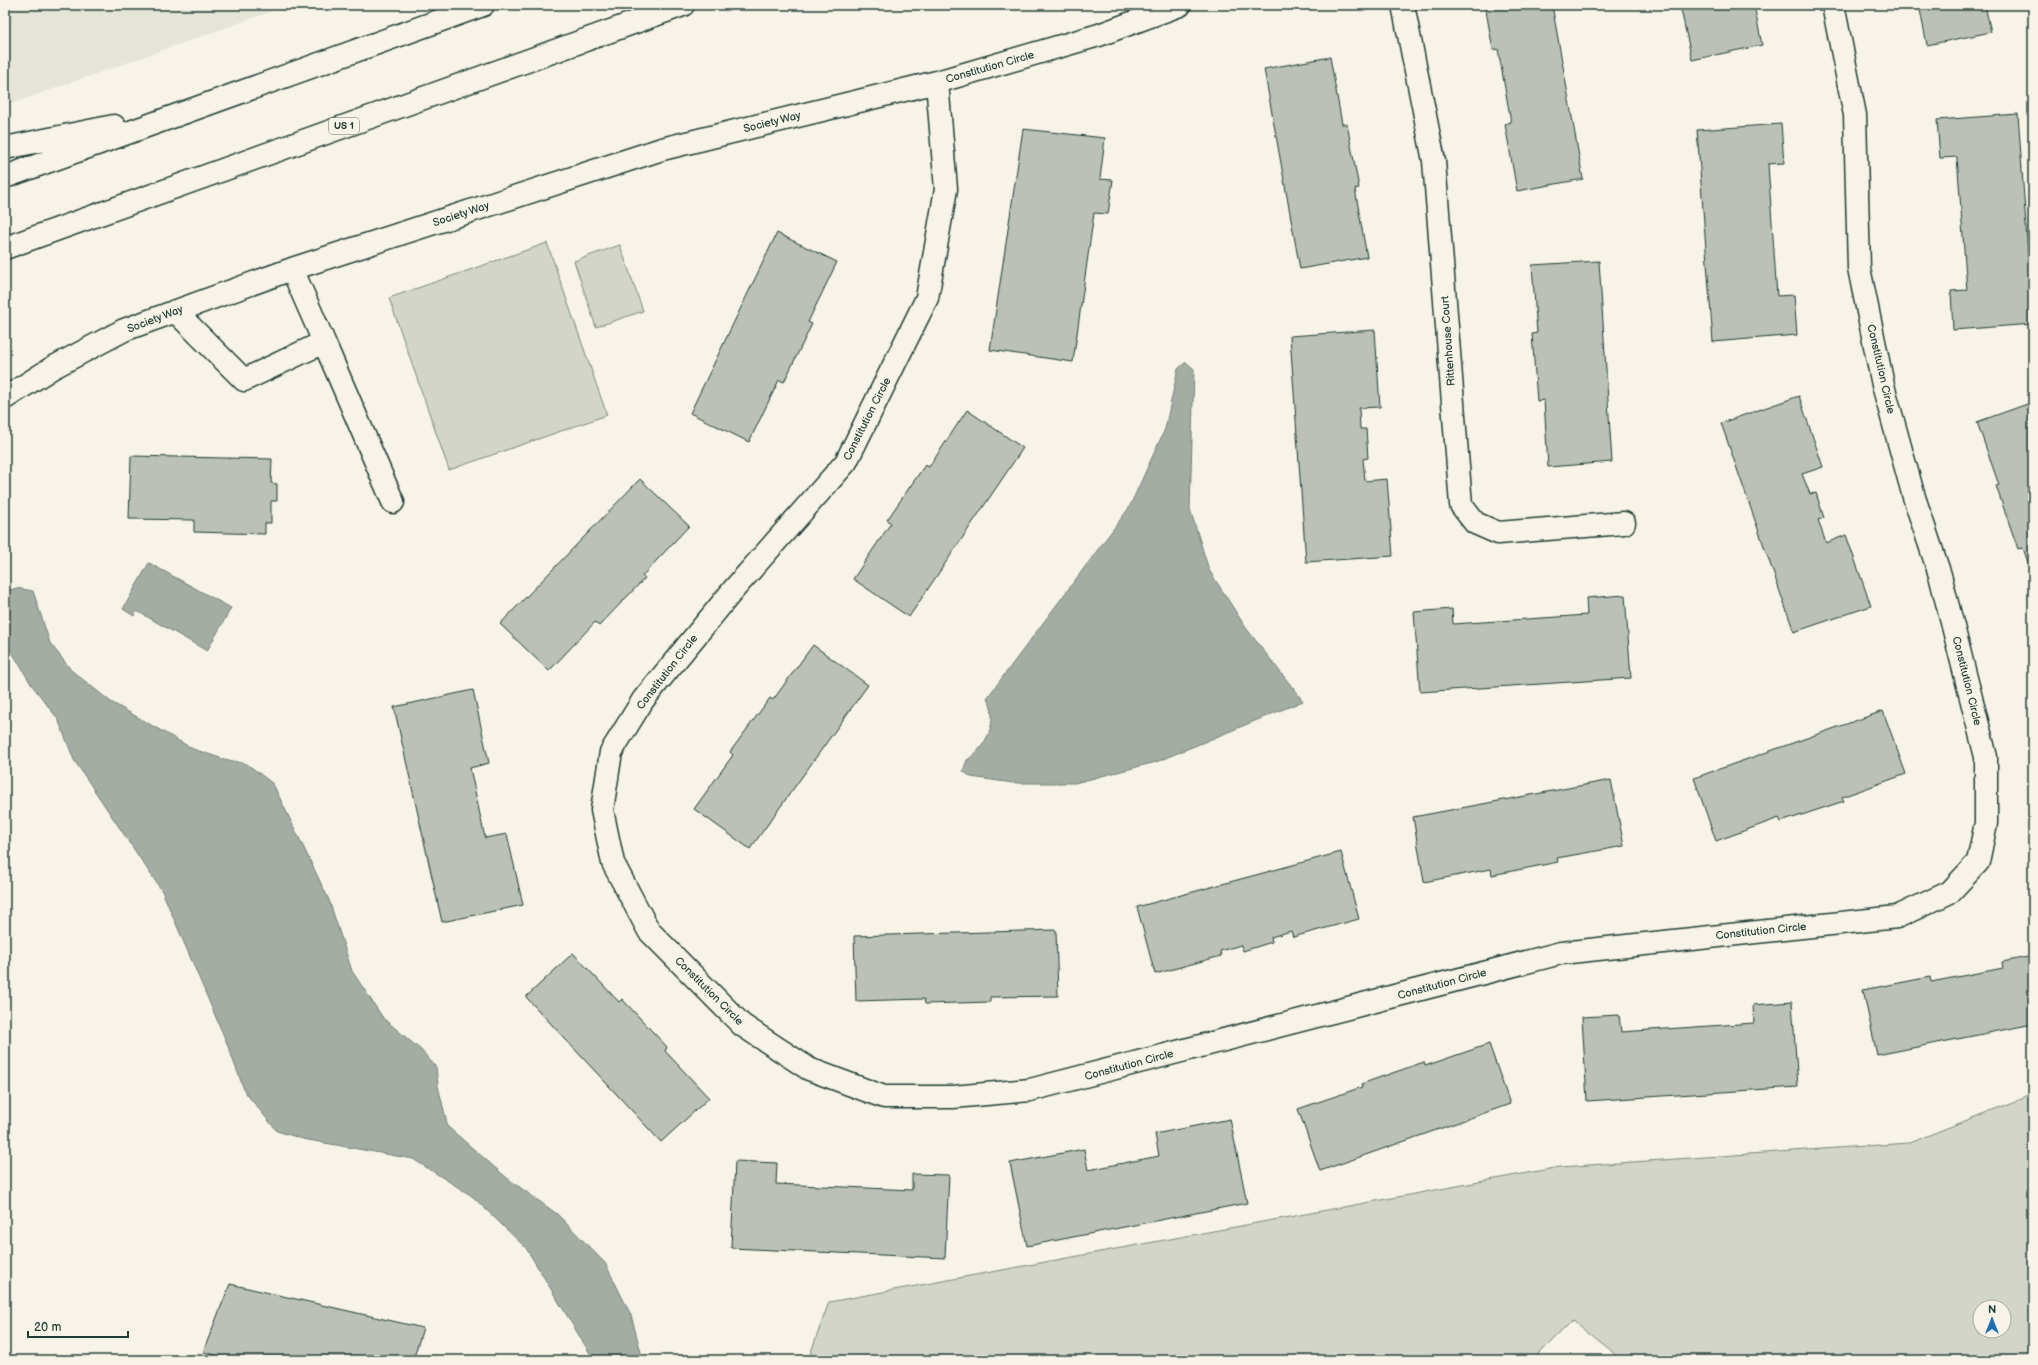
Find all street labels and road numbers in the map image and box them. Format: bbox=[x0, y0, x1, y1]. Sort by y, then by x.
street label: Constitution Circle bbox=[944, 48, 1036, 86]
street label: Society Way bbox=[742, 109, 802, 135]
road number: US 1 bbox=[329, 118, 359, 134]
street label: Society Way bbox=[431, 199, 491, 229]
street label: Rittenhouse Court bbox=[1438, 295, 1458, 387]
street label: Society Way bbox=[125, 302, 185, 336]
street label: Constitution Circle bbox=[1864, 323, 1898, 415]
street label: Constitution Circle bbox=[840, 375, 894, 463]
street label: Constitution Circle bbox=[634, 632, 701, 712]
street label: Constitution Circle bbox=[1950, 635, 1984, 727]
street label: Constitution Circle bbox=[1715, 920, 1808, 942]
street label: Constitution Circle bbox=[672, 954, 746, 1028]
street label: Constitution Circle bbox=[1396, 966, 1488, 1002]
street label: Constitution Circle bbox=[1083, 1047, 1175, 1083]

